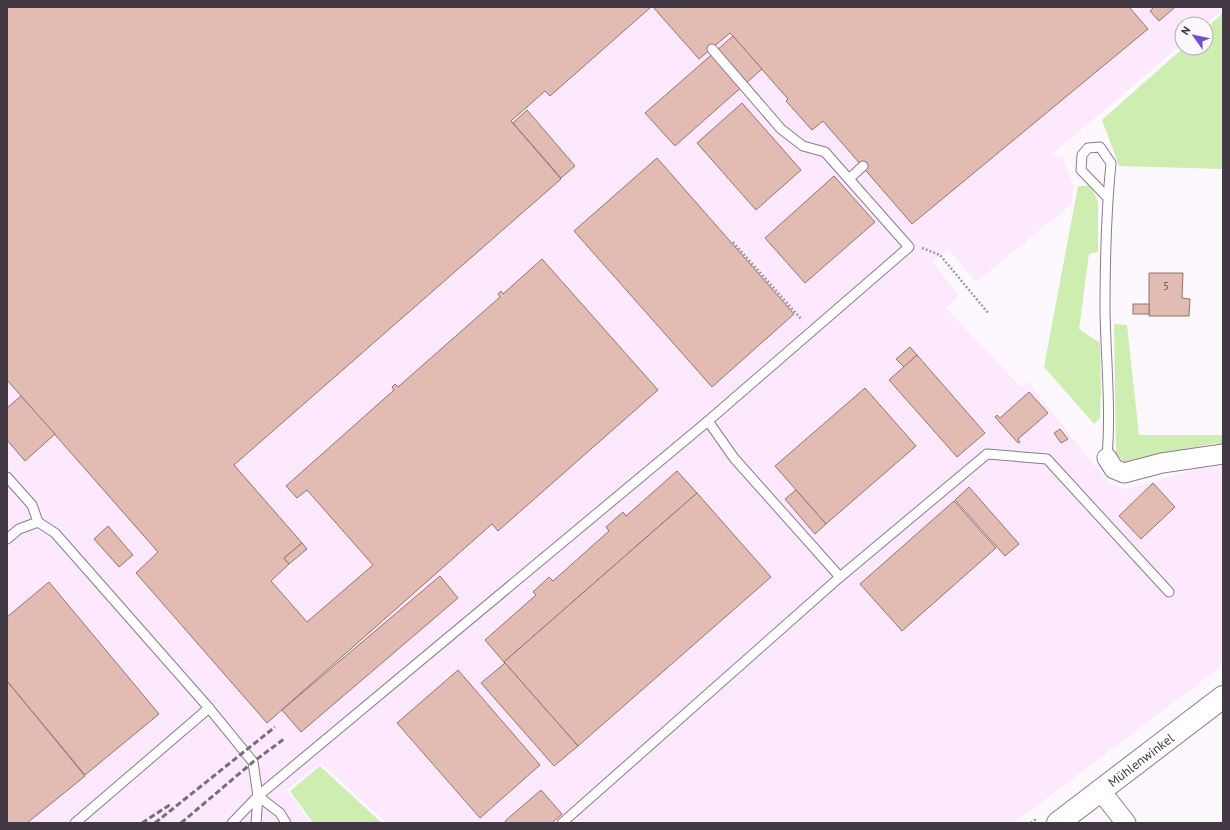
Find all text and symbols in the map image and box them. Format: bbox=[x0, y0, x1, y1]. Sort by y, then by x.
north arrow bbox=[1174, 16, 1214, 56]
text: N bbox=[1178, 24, 1193, 37]
house number: 5 bbox=[1163, 279, 1169, 293]
street label: Mühlenwinkel bbox=[1105, 730, 1178, 791]

